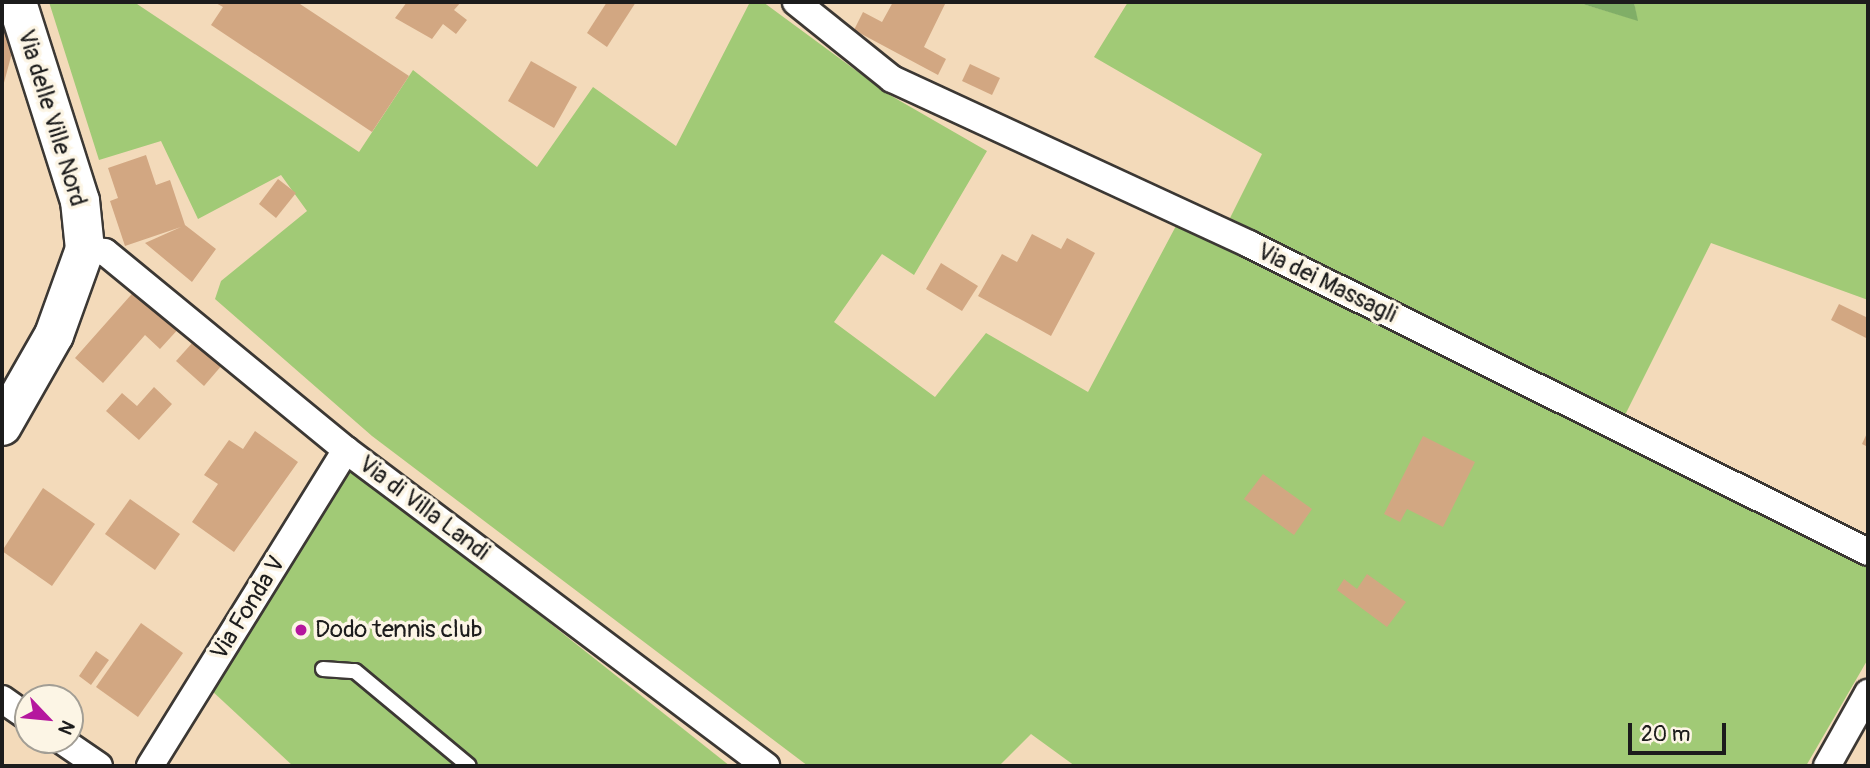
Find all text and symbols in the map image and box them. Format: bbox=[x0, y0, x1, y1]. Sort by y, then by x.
street label: Via delle Ville Nord bbox=[11, 26, 93, 210]
street label: Via dei Massagli bbox=[1253, 237, 1401, 329]
street label: Via di Villa Landi bbox=[353, 449, 495, 567]
street label: Via Fonda V bbox=[205, 551, 291, 665]
place label: Dodo tennis club bbox=[315, 616, 482, 644]
marker: Dodo tennis club bbox=[293, 622, 309, 638]
north arrow bbox=[14, 684, 84, 754]
scale bar bbox=[1632, 708, 1730, 752]
text: N bbox=[52, 716, 80, 738]
text: 20 m bbox=[1641, 721, 1690, 748]

